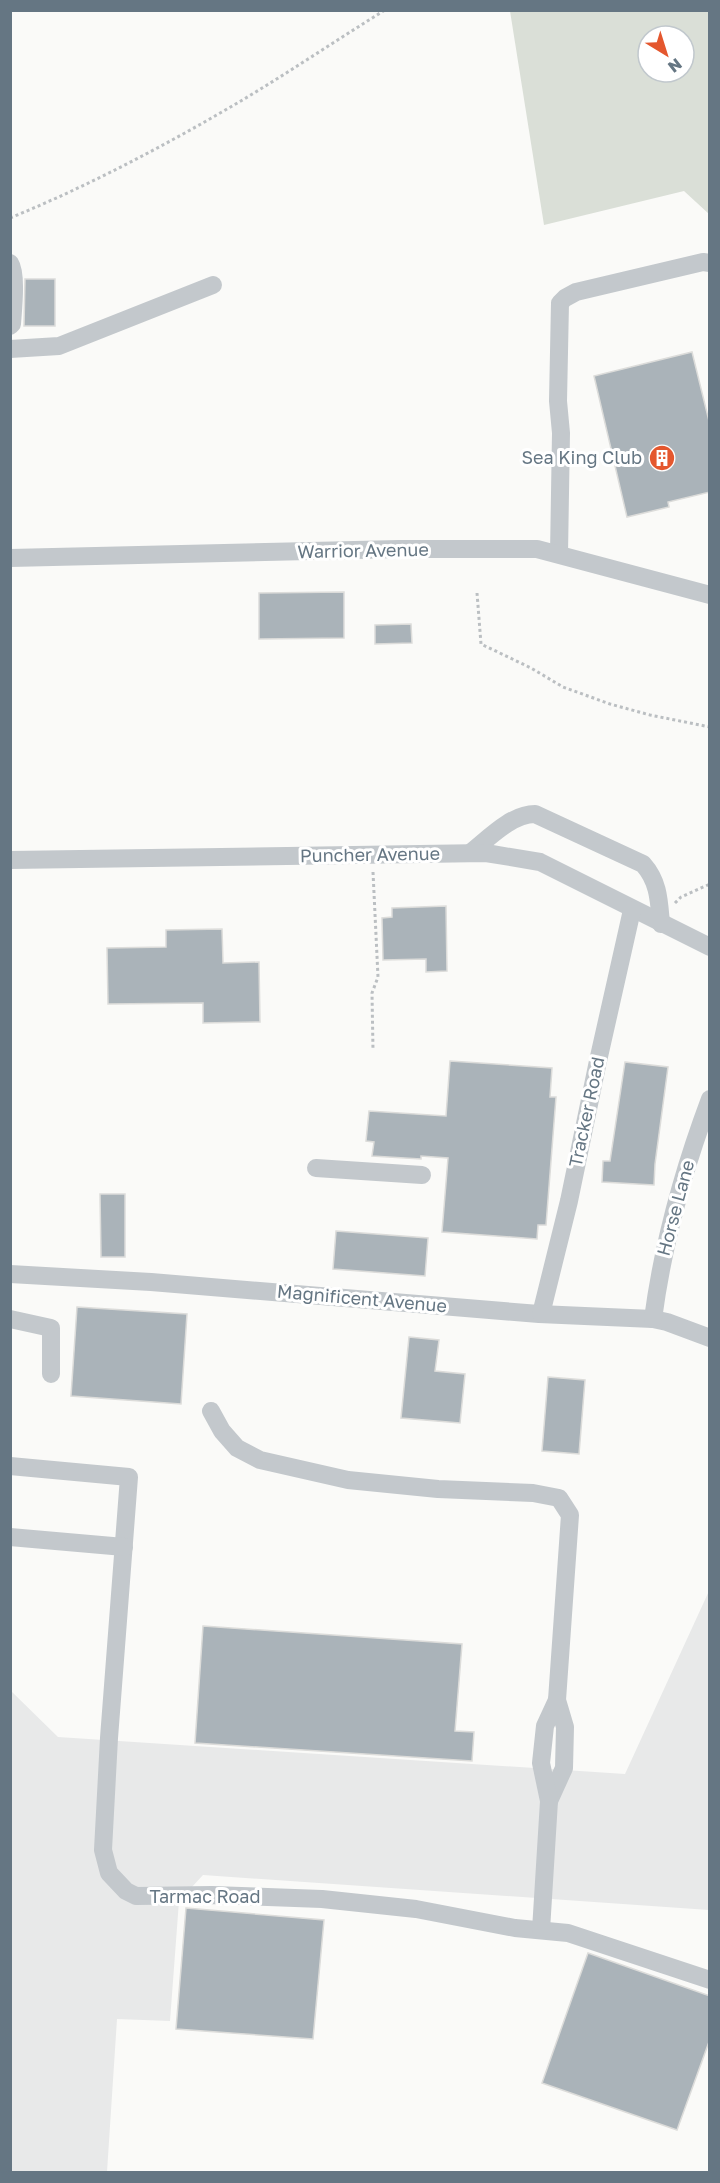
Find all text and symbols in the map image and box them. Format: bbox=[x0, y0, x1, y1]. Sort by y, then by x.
north arrow bbox=[636, 24, 696, 84]
text: N bbox=[664, 54, 686, 77]
building icon: Sea King Club bbox=[647, 443, 677, 473]
place label: Sea King Club bbox=[522, 446, 642, 468]
street label: Warrior Avenue bbox=[297, 538, 429, 562]
street label: Puncher Avenue bbox=[300, 842, 440, 866]
street label: Tracker Road bbox=[564, 1055, 608, 1169]
street label: Horse Lane bbox=[652, 1158, 698, 1258]
street label: Magnificent Avenue bbox=[276, 1280, 448, 1316]
street label: Tarmac Road bbox=[149, 1885, 261, 1907]

